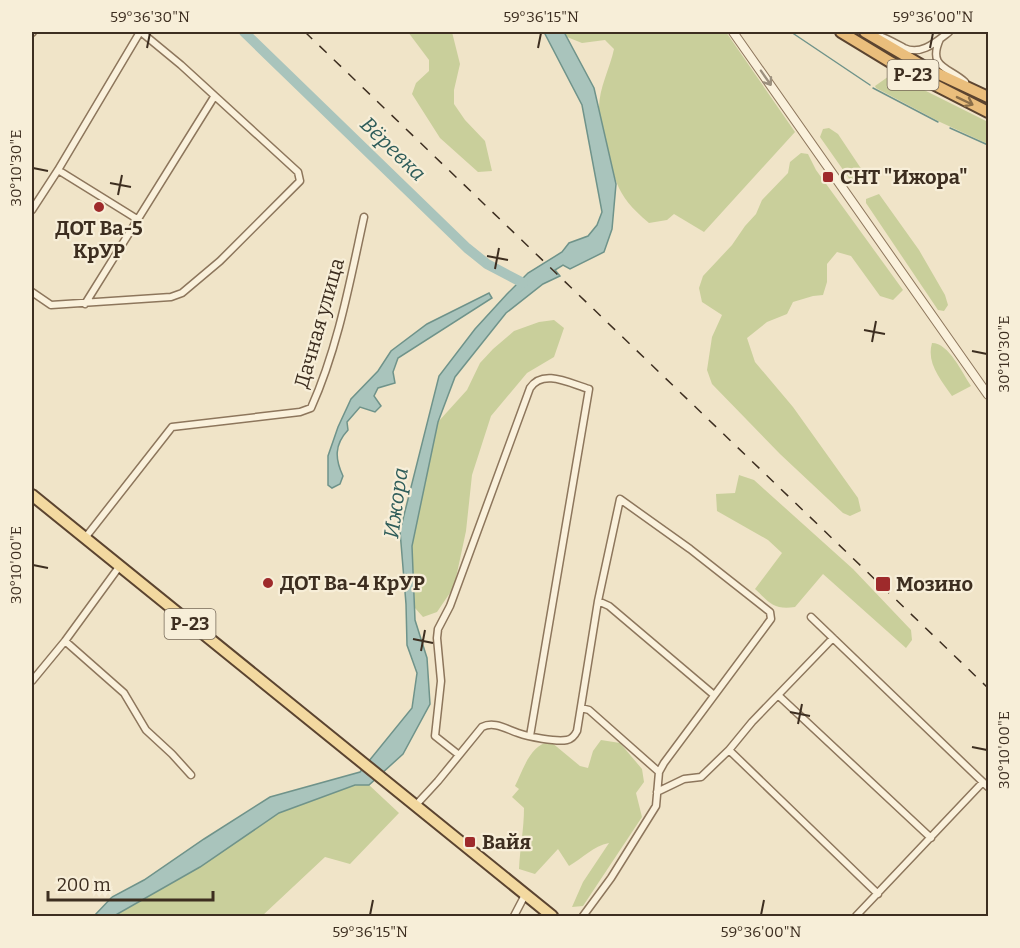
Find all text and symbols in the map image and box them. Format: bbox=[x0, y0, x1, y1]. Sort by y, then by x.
text: 59°36'30"N bbox=[110, 8, 190, 26]
text: 59°36'15"N bbox=[503, 8, 579, 26]
text: 59°36'00"N bbox=[893, 8, 974, 26]
road number: Р-23 bbox=[888, 60, 938, 90]
one-way arrow bbox=[760, 69, 772, 85]
one-way arrow bbox=[956, 95, 974, 107]
water label: Вёревка bbox=[355, 111, 431, 187]
text: 30°10'30"E bbox=[7, 129, 25, 207]
place label: СНТ "Ижора" bbox=[840, 165, 968, 189]
marker: СНТ "Ижора" bbox=[821, 170, 835, 184]
marker: ДОТ Ва-5 КрУР bbox=[92, 200, 106, 214]
place label: ДОТ Ва-5 КрУР bbox=[55, 216, 143, 263]
street label: Дачная улица bbox=[289, 255, 349, 391]
text: 30°10'30"E bbox=[995, 315, 1013, 393]
water label: Ижора bbox=[378, 466, 414, 540]
text: 30°10'00"E bbox=[7, 526, 25, 604]
place label: ДОТ Ва-4 КрУР bbox=[280, 571, 425, 595]
place label: Мозино bbox=[896, 572, 973, 596]
marker: Мозино bbox=[874, 575, 892, 593]
marker: ДОТ Ва-4 КрУР bbox=[261, 576, 275, 590]
road number: Р-23 bbox=[164, 609, 216, 639]
text: 30°10'00"E bbox=[995, 711, 1013, 789]
place label: Вайя bbox=[482, 830, 531, 854]
marker: Вайя bbox=[463, 835, 477, 849]
scale bar bbox=[48, 864, 213, 902]
text: 200 m bbox=[57, 874, 111, 896]
text: 59°36'15"N bbox=[332, 923, 408, 941]
text: 59°36'00"N bbox=[721, 923, 802, 941]

